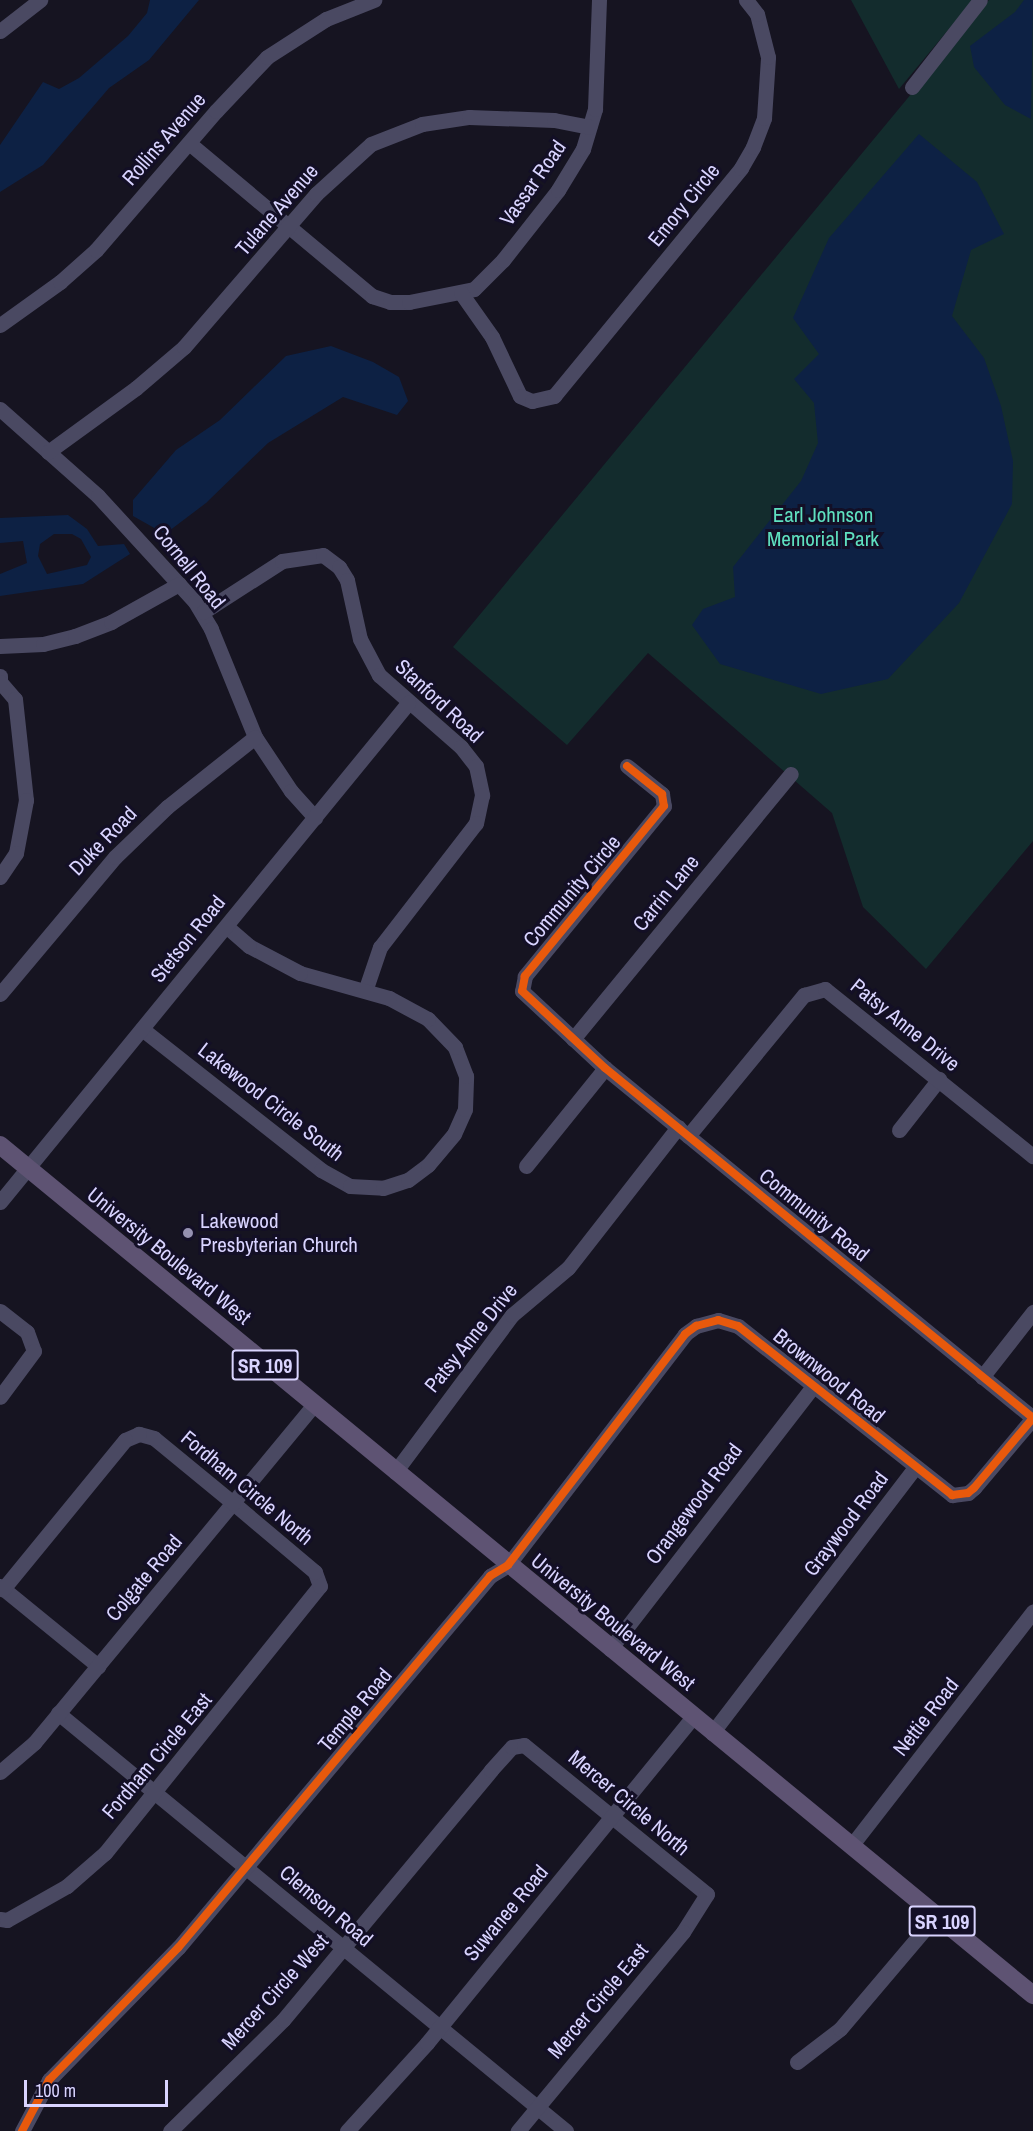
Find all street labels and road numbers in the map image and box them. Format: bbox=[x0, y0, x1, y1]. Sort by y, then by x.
street label: Rollins Avenue bbox=[117, 87, 211, 191]
street label: Vassar Road bbox=[494, 136, 572, 230]
street label: Emory Circle bbox=[643, 158, 725, 252]
street label: Tulane Avenue bbox=[230, 159, 324, 261]
street label: Cornell Road bbox=[148, 520, 230, 614]
street label: Stanford Road bbox=[390, 654, 488, 748]
street label: Duke Road bbox=[64, 801, 142, 881]
street label: Community Circle bbox=[518, 830, 626, 952]
street label: Carrin Lane bbox=[628, 850, 704, 936]
street label: Stetson Road bbox=[145, 891, 231, 987]
street label: Patsy Anne Drive bbox=[845, 973, 965, 1077]
street label: Lakewood Circle South bbox=[193, 1037, 349, 1167]
street label: Community Road bbox=[754, 1163, 874, 1267]
street label: University Boulevard West bbox=[82, 1182, 256, 1330]
street label: Patsy Anne Drive bbox=[419, 1278, 523, 1398]
street label: Brownwood Road bbox=[768, 1323, 890, 1429]
road number: SR 109 bbox=[230, 1348, 300, 1382]
street label: Fordham Circle North bbox=[176, 1425, 318, 1551]
street label: Orangewood Road bbox=[640, 1439, 748, 1569]
street label: Graywood Road bbox=[798, 1467, 894, 1581]
street label: Colgate Road bbox=[101, 1530, 187, 1626]
street label: University Boulevard West bbox=[526, 1548, 700, 1696]
street label: Temple Road bbox=[313, 1663, 397, 1757]
street label: Nettie Road bbox=[888, 1673, 964, 1761]
street label: Fordham Circle East bbox=[97, 1688, 217, 1824]
street label: Mercer Circle North bbox=[563, 1745, 695, 1861]
street label: Clemson Road bbox=[274, 1860, 378, 1952]
street label: Suwanee Road bbox=[459, 1860, 553, 1966]
road number: SR 109 bbox=[908, 1904, 976, 1938]
street label: Mercer Circle West bbox=[216, 1929, 334, 2055]
street label: Mercer Circle East bbox=[543, 1938, 653, 2064]

